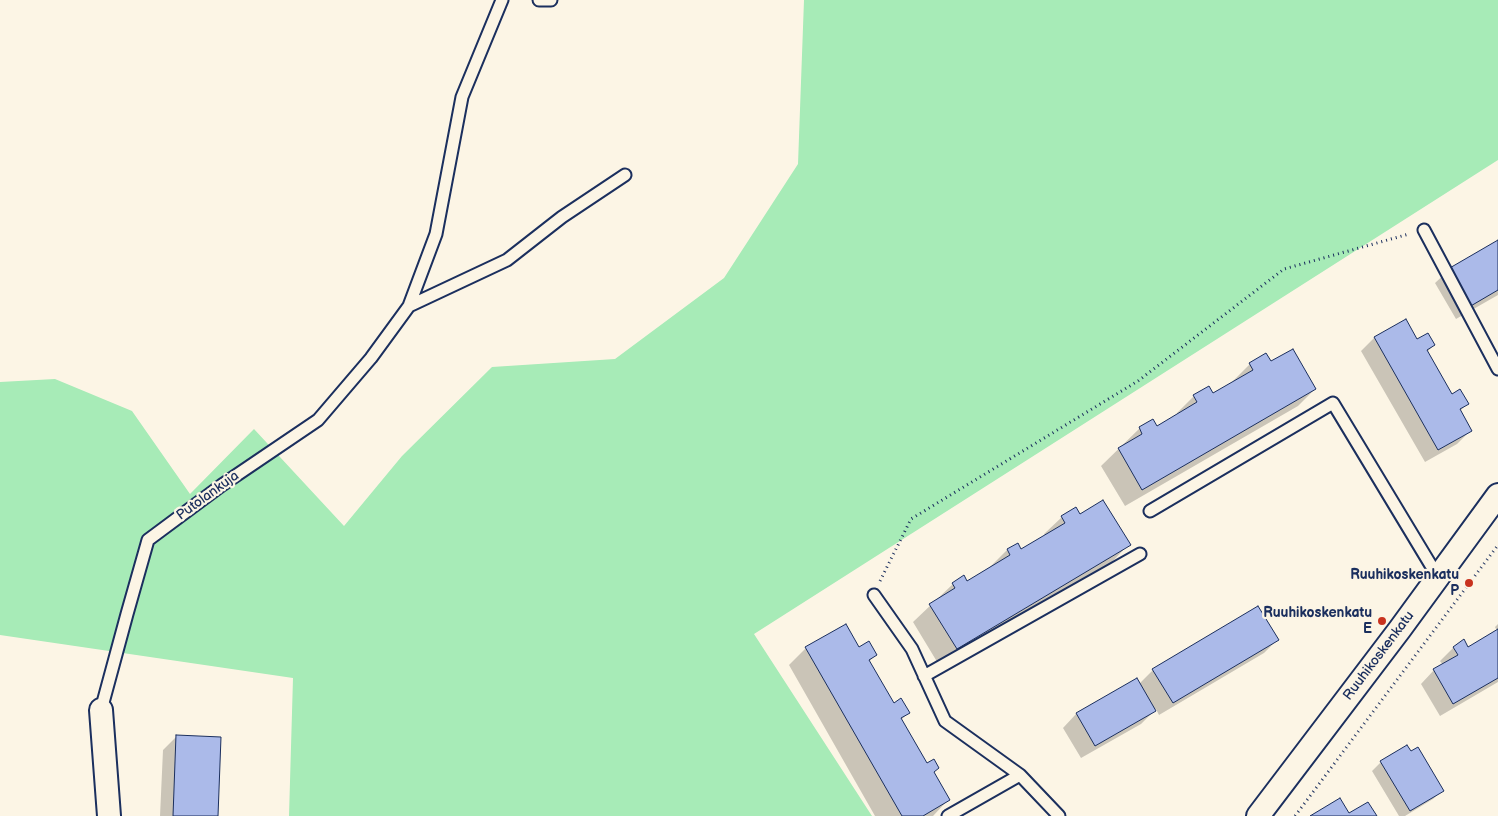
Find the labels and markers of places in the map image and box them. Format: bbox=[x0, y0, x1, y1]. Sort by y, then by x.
place label: Ruuhikoskenkatu P bbox=[1350, 567, 1459, 600]
marker: Ruuhikoskenkatu P bbox=[1463, 577, 1475, 589]
place label: Ruuhikoskenkatu E bbox=[1263, 605, 1372, 638]
marker: Ruuhikoskenkatu E bbox=[1376, 615, 1388, 627]

